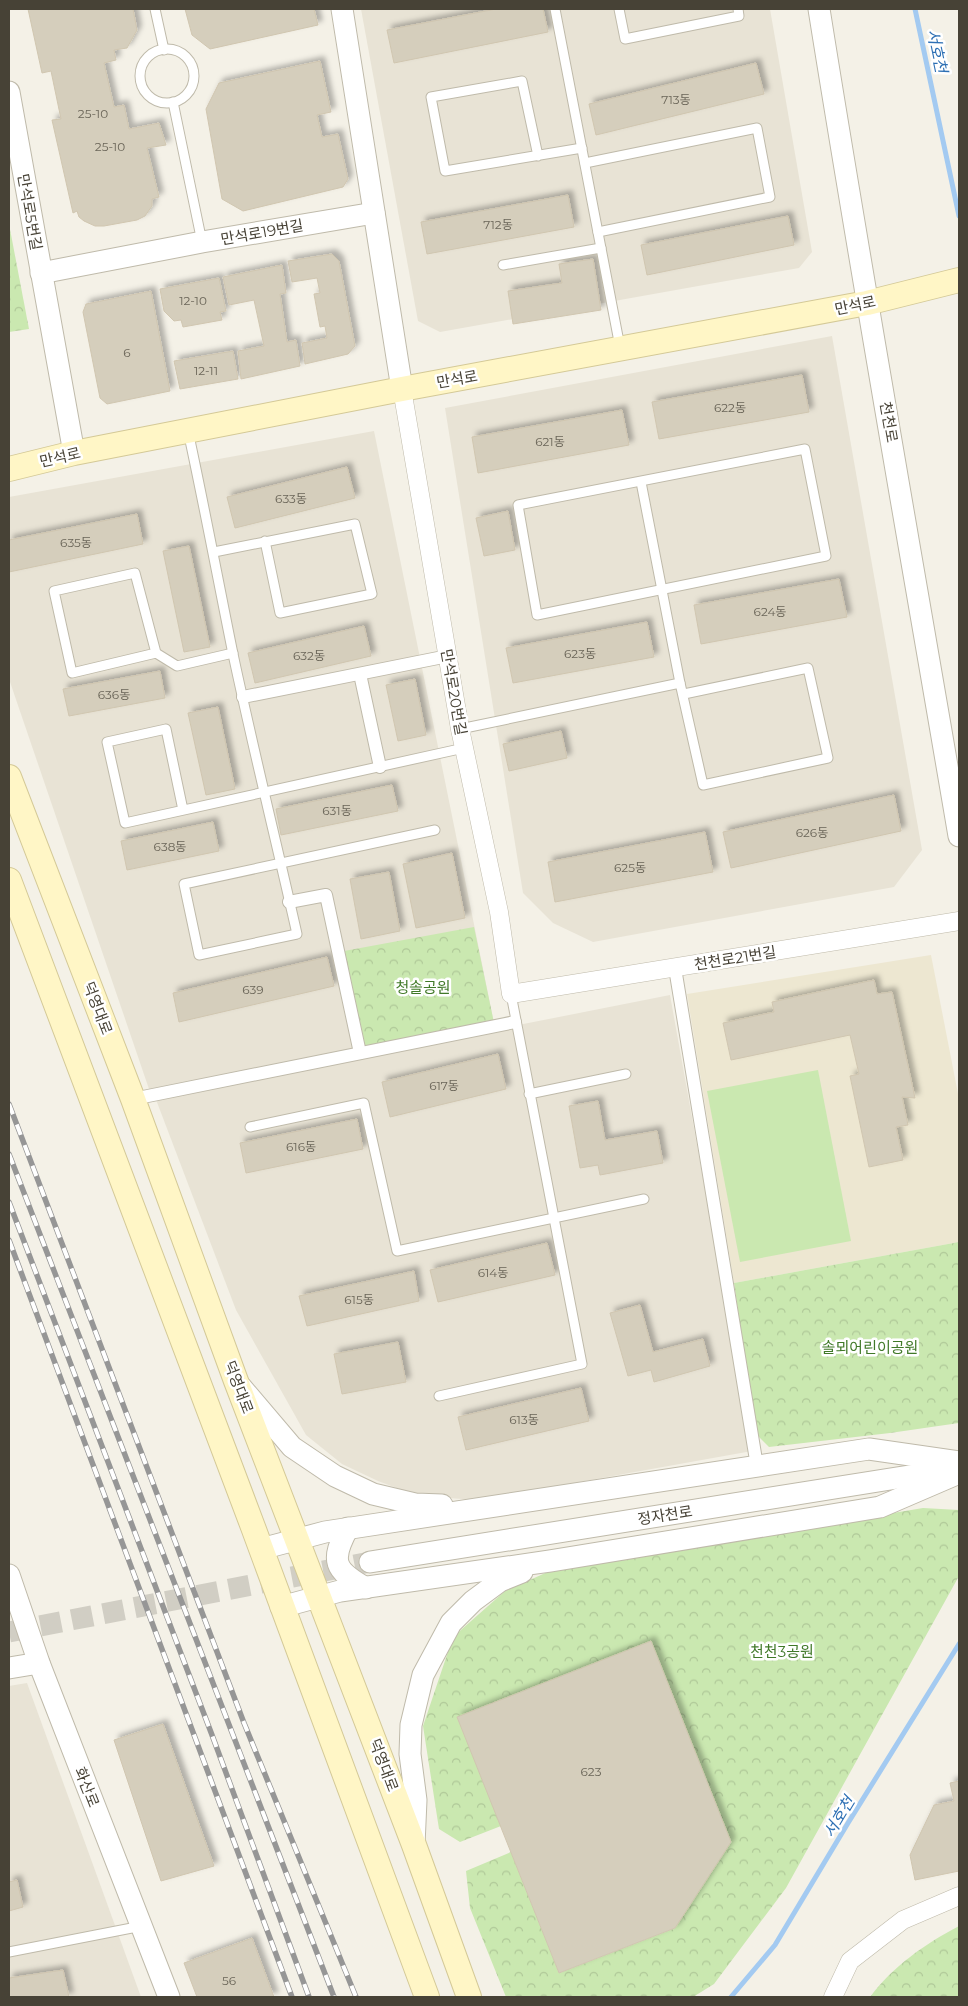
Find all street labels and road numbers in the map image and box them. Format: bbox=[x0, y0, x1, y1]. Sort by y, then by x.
street label: 만석로5번길 bbox=[14, 172, 46, 252]
street label: 만석로19번길 bbox=[219, 215, 305, 249]
street label: 만석로 bbox=[833, 291, 877, 319]
street label: 만석로 bbox=[435, 366, 479, 392]
street label: 천천로 bbox=[876, 400, 902, 444]
street label: 만석로 bbox=[38, 443, 82, 471]
street label: 만석로20번길 bbox=[437, 647, 471, 737]
street label: 천천로21번길 bbox=[693, 942, 777, 974]
street label: 덕영대로 bbox=[79, 979, 117, 1037]
street label: 덕영대로 bbox=[220, 1358, 258, 1416]
street label: 정자천로 bbox=[636, 1501, 694, 1529]
street label: 덕영대로 bbox=[365, 1736, 403, 1794]
street label: 화산로 bbox=[70, 1764, 104, 1810]

